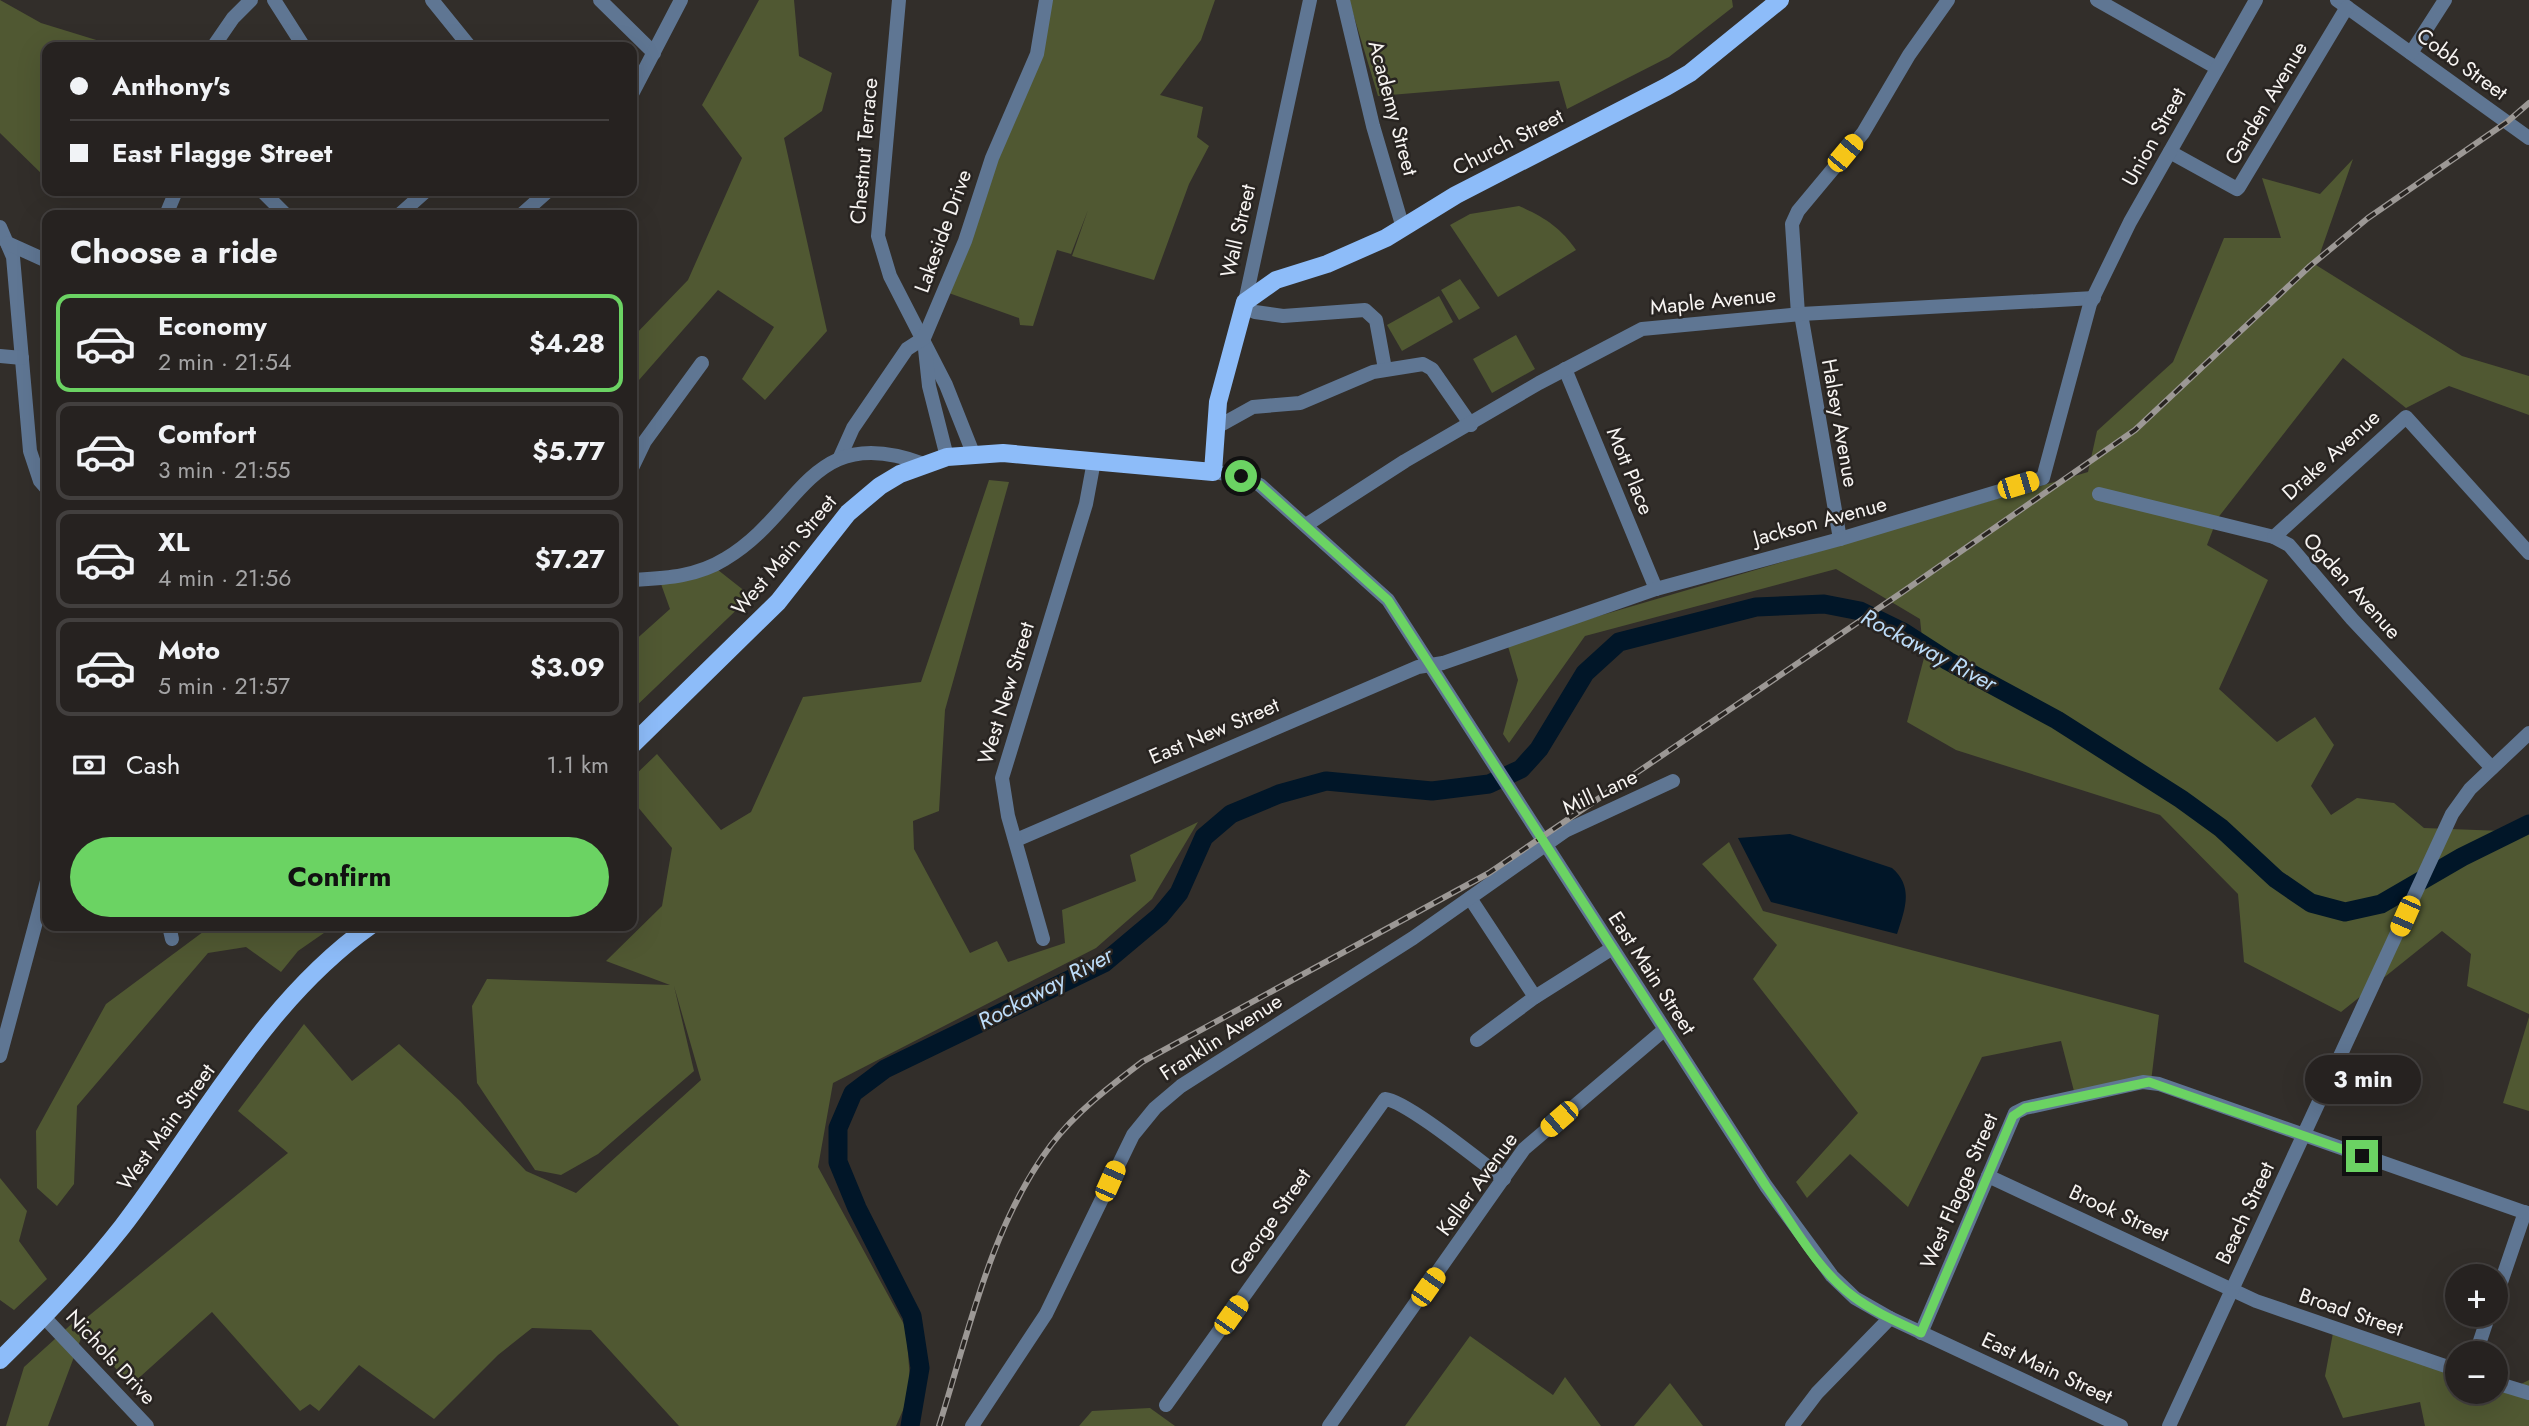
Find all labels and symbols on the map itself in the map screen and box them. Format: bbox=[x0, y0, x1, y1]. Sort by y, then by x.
street label: Cobb Street bbox=[2410, 21, 2514, 107]
street label: Garden Avenue bbox=[2217, 36, 2315, 170]
street label: Academy Street bbox=[1361, 37, 1425, 179]
street label: Chestnut Terrace bbox=[843, 76, 885, 226]
street label: Union Street bbox=[2115, 82, 2193, 192]
street label: Church Street bbox=[1447, 101, 1569, 183]
car bbox=[1824, 130, 1867, 176]
street label: Lakeside Drive bbox=[907, 165, 979, 297]
street label: Wall Street bbox=[1213, 181, 1263, 281]
street label: Maple Avenue bbox=[1649, 279, 1778, 323]
street label: Halsey Avenue bbox=[1814, 356, 1866, 490]
street label: Drake Avenue bbox=[2275, 403, 2387, 507]
street label: Mott Place bbox=[1599, 423, 1661, 520]
route start bbox=[1225, 460, 1257, 492]
car bbox=[1995, 469, 2042, 501]
street label: West Main Street bbox=[724, 488, 844, 622]
street label: Jackson Avenue bbox=[1747, 489, 1890, 554]
street label: Ogden Avenue bbox=[2296, 526, 2408, 646]
water label: Rockaway River bbox=[1855, 600, 2004, 701]
street label: West New Street bbox=[970, 618, 1042, 768]
street label: East New Street bbox=[1144, 690, 1284, 772]
street label: Mill Lane bbox=[1557, 761, 1643, 822]
car bbox=[2387, 893, 2424, 939]
street label: East Main Street bbox=[1601, 906, 1703, 1040]
water label: Rockaway River bbox=[971, 937, 1120, 1038]
street label: Franklin Avenue bbox=[1154, 986, 1288, 1088]
callout: 3 min bbox=[2304, 1054, 2420, 1104]
street label: West Main Street bbox=[110, 1058, 222, 1196]
car bbox=[1537, 1097, 1582, 1141]
street label: West Flagge Street bbox=[1913, 1109, 2005, 1273]
street label: Keller Avenue bbox=[1429, 1126, 1525, 1242]
route end bbox=[2346, 1140, 2378, 1172]
street label: Beach Street bbox=[2208, 1157, 2282, 1269]
car bbox=[1092, 1158, 1129, 1204]
street label: George Street bbox=[1222, 1162, 1318, 1282]
street label: Brook Street bbox=[2064, 1177, 2174, 1249]
car bbox=[1408, 1264, 1449, 1310]
street label: Broad Street bbox=[2295, 1280, 2407, 1344]
car bbox=[1211, 1292, 1252, 1338]
street label: Nichols Drive bbox=[59, 1303, 163, 1411]
street label: East Main Street bbox=[1977, 1325, 2117, 1411]

